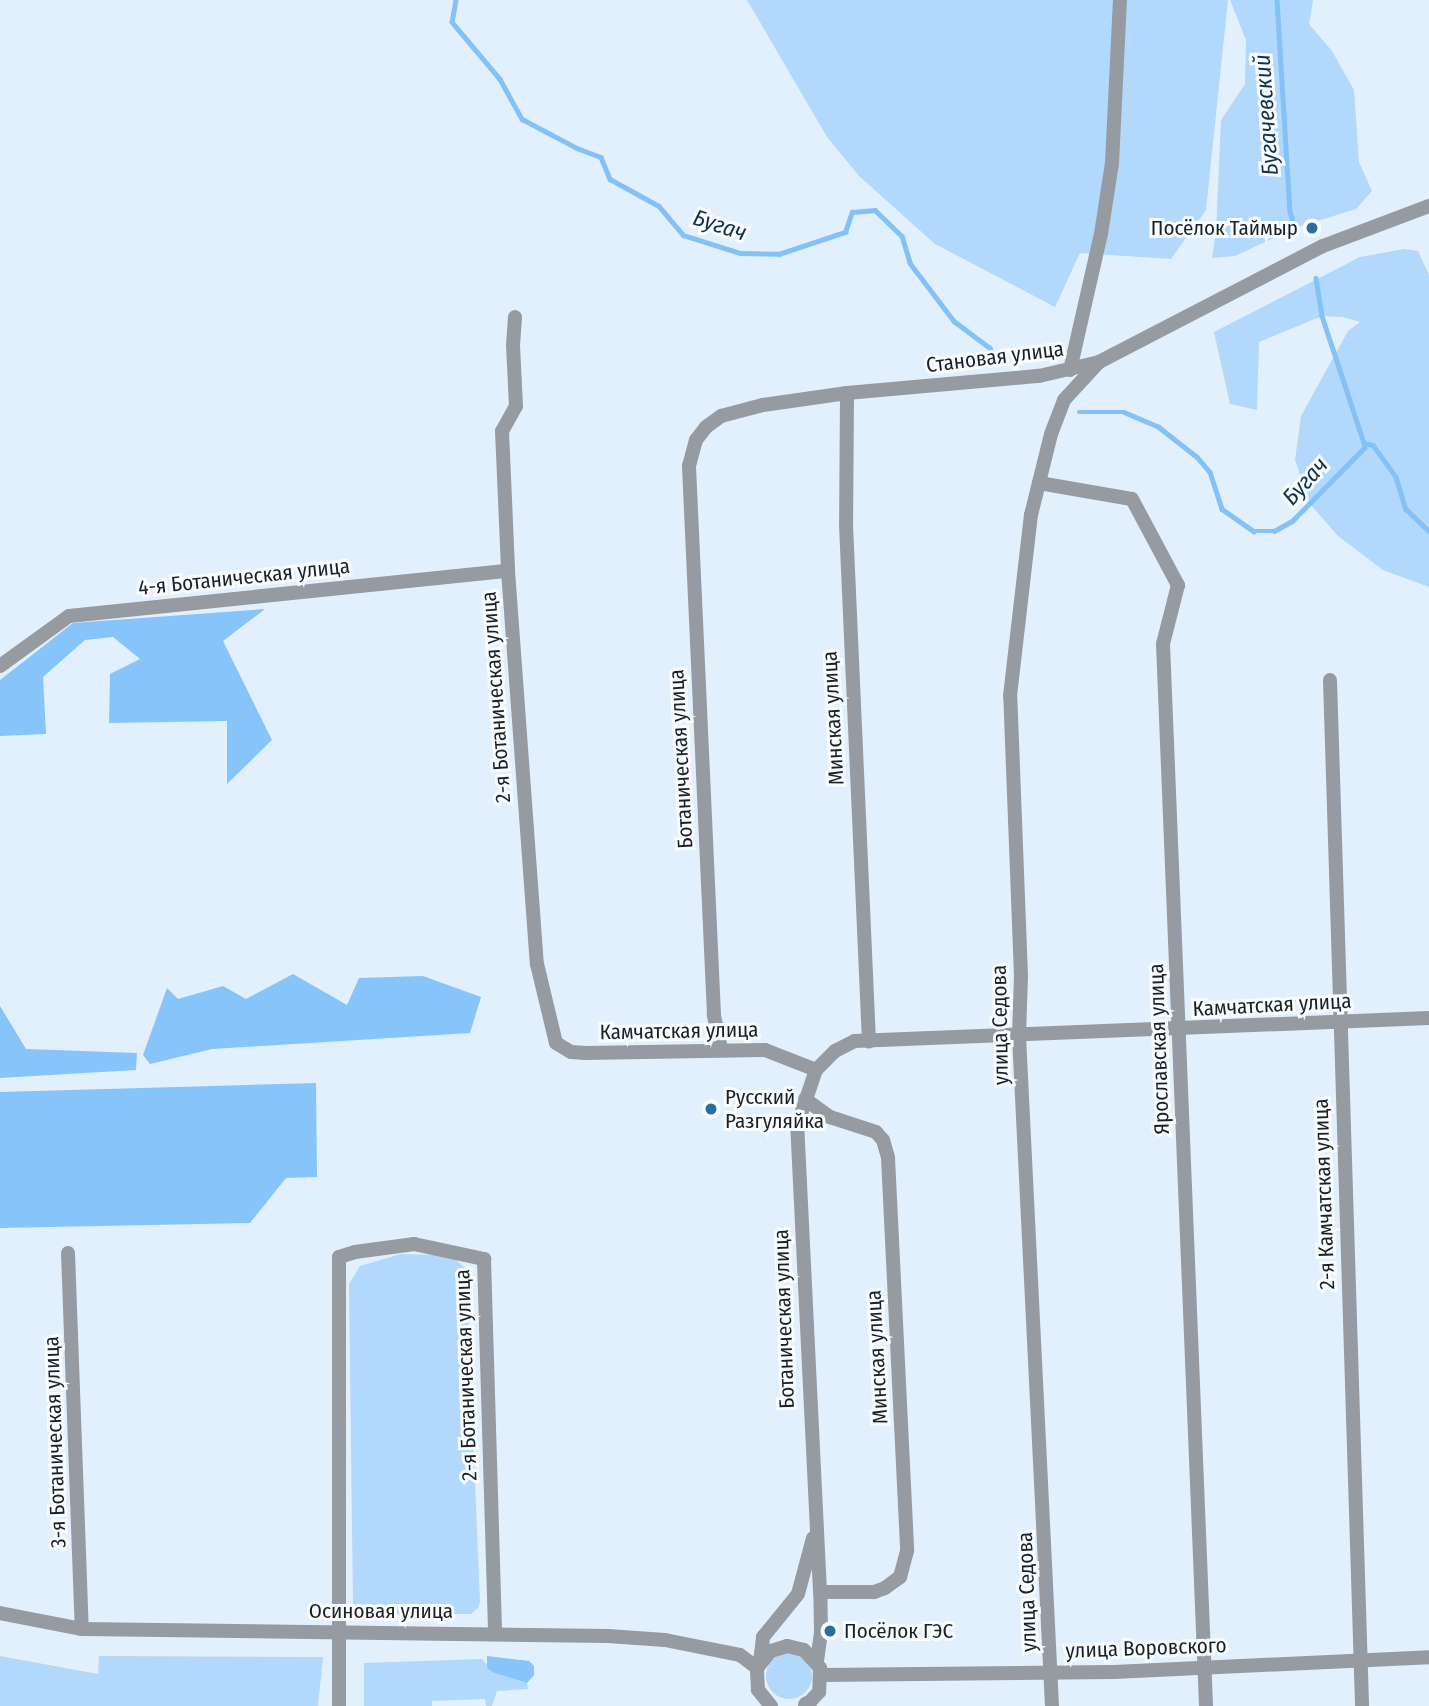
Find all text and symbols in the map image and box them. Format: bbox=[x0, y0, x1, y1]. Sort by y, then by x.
water label: Бугачевский bbox=[1248, 54, 1284, 176]
water label: Бугач bbox=[690, 203, 750, 247]
place label: Посёлок Таймыр bbox=[1151, 215, 1298, 241]
marker: Посёлок Таймыр bbox=[1304, 220, 1320, 236]
street label: Становая улица bbox=[925, 336, 1065, 378]
water label: Бугач bbox=[1276, 451, 1334, 511]
street label: 4-я Ботаническая улица bbox=[137, 553, 351, 601]
street label: 2-я Ботаническая улица bbox=[476, 591, 516, 803]
street label: Минская улица bbox=[817, 650, 849, 786]
street label: Ботаническая улица bbox=[664, 669, 698, 849]
street label: Ярославская улица bbox=[1143, 963, 1175, 1135]
street label: улица Седова bbox=[986, 965, 1014, 1085]
street label: Камчатская улица bbox=[1192, 988, 1352, 1022]
street label: Камчатская улица bbox=[599, 1017, 759, 1045]
place label: Русский Разгуляйка bbox=[725, 1084, 824, 1134]
street label: 2-я Камчатская улица bbox=[1308, 1098, 1340, 1290]
marker: Русский Разгуляйка bbox=[703, 1101, 719, 1117]
street label: Ботаническая улица bbox=[768, 1229, 800, 1409]
street label: 2-я Ботаническая улица bbox=[450, 1269, 482, 1481]
street label: Минская улица bbox=[861, 1289, 893, 1425]
street label: 3-я Ботаническая улица bbox=[39, 1336, 71, 1548]
street label: улица Седова bbox=[1012, 1532, 1042, 1652]
street label: Осиновая улица bbox=[309, 1598, 453, 1624]
place label: Посёлок ГЭС bbox=[844, 1618, 953, 1644]
marker: Посёлок ГЭС bbox=[822, 1623, 838, 1639]
street label: улица Воровского bbox=[1065, 1633, 1227, 1663]

